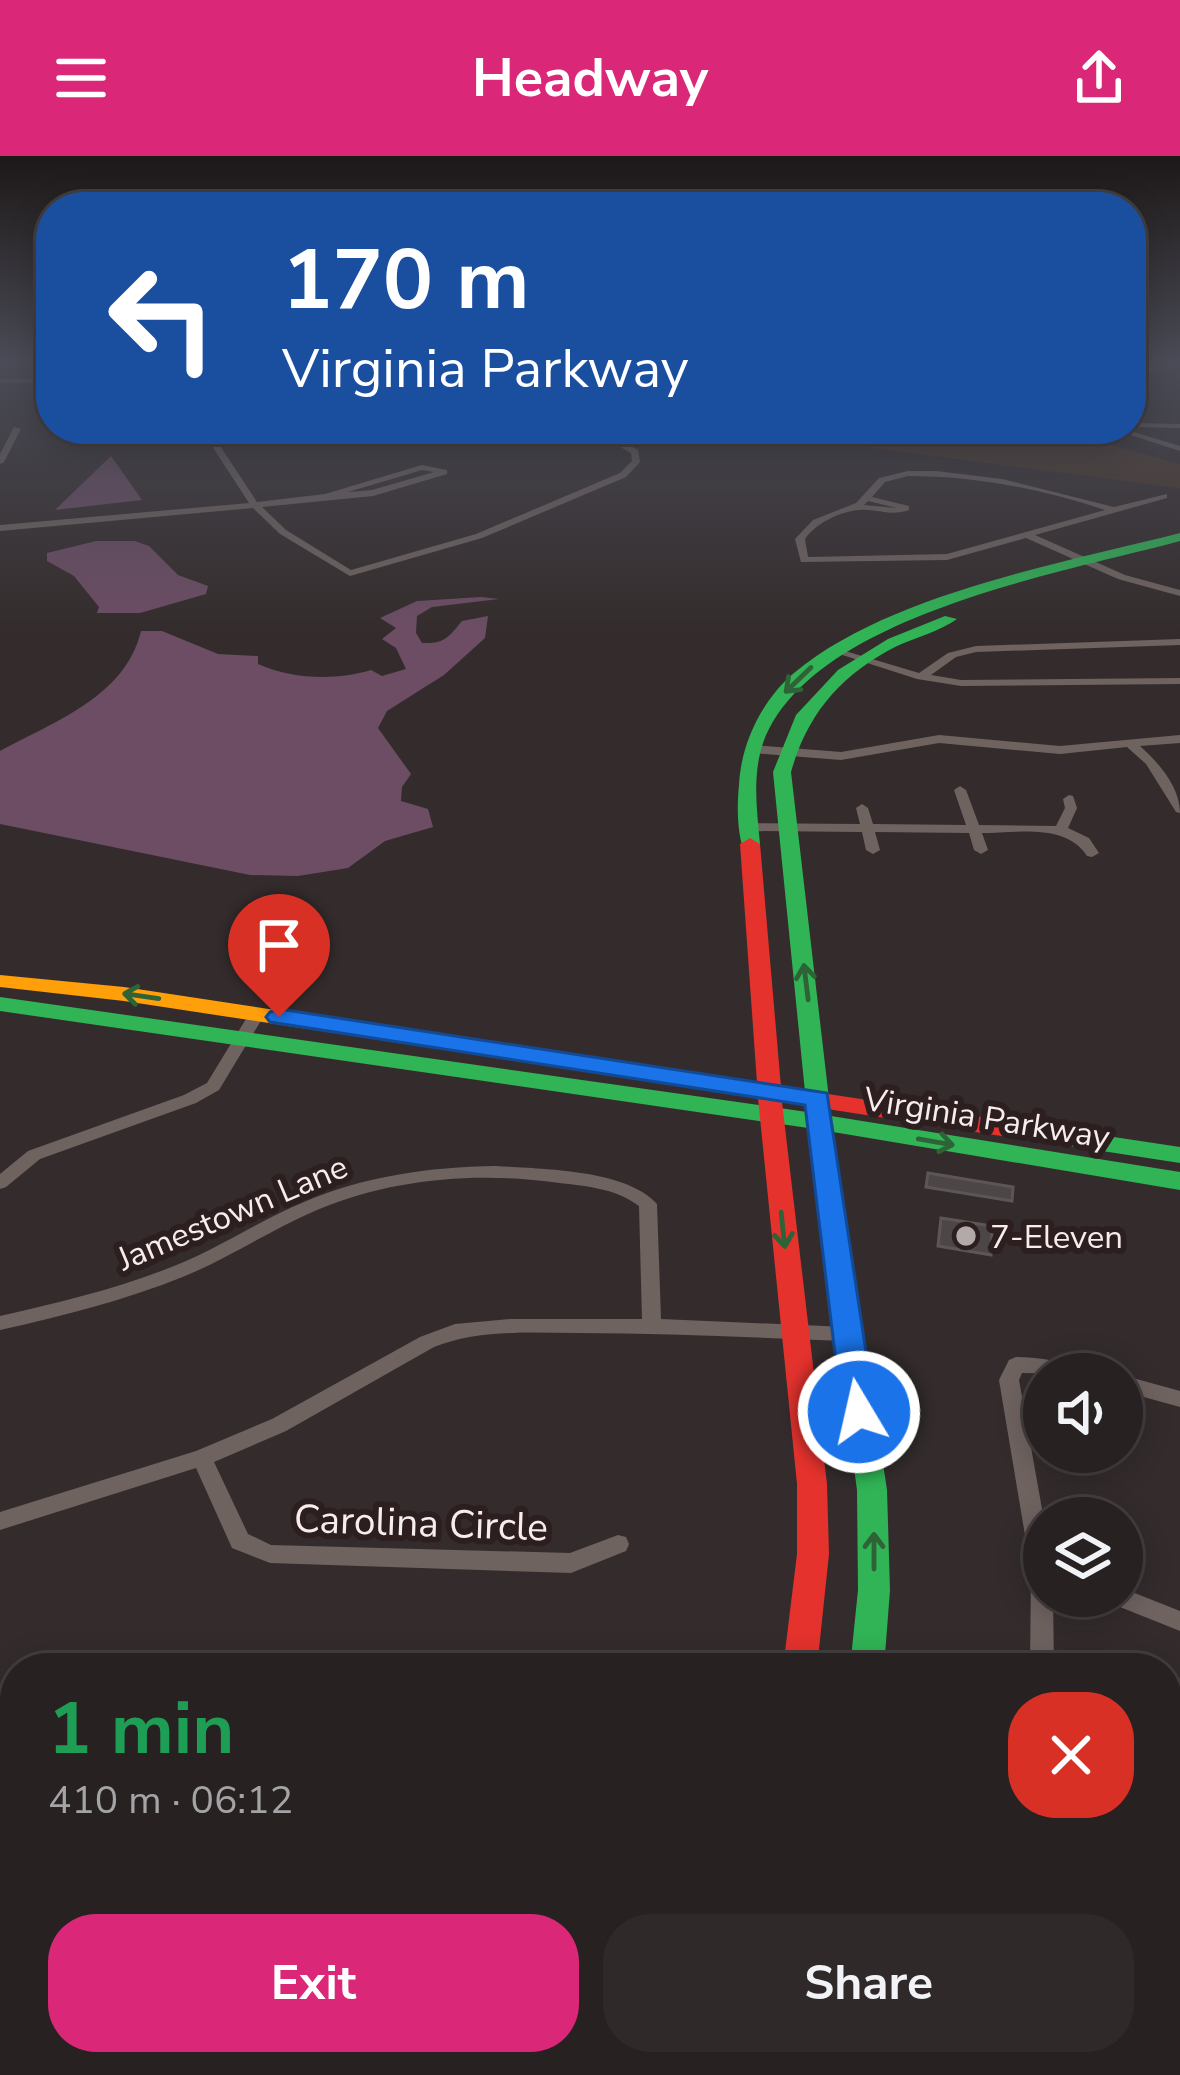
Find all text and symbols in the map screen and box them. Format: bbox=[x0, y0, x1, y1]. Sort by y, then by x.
text: Headway bbox=[472, 41, 708, 115]
icon: menu bbox=[48, 45, 114, 111]
icon: share bbox=[1066, 45, 1132, 111]
text: 170 m bbox=[282, 223, 530, 338]
icon: left bbox=[84, 240, 240, 396]
text: Virginia Parkway bbox=[282, 332, 689, 406]
one-way arrow bbox=[784, 665, 814, 693]
pin bbox=[228, 894, 330, 1017]
icon: arrive bbox=[246, 912, 312, 978]
one-way arrow bbox=[795, 963, 817, 1002]
one-way arrow bbox=[122, 984, 161, 1007]
street label: Virginia Parkway bbox=[860, 1077, 1113, 1160]
one-way arrow bbox=[915, 1132, 954, 1155]
street label: Jamestown Lane bbox=[110, 1145, 355, 1283]
one-way arrow bbox=[773, 1210, 795, 1249]
place label: 7-Eleven bbox=[990, 1215, 1123, 1260]
marker: 7-Eleven bbox=[953, 1223, 979, 1249]
position arrow bbox=[796, 1349, 922, 1475]
map controls bbox=[1023, 1353, 1143, 1617]
button: sound bbox=[1023, 1353, 1143, 1473]
street label: Carolina Circle bbox=[293, 1493, 549, 1554]
button: layers bbox=[1023, 1497, 1143, 1617]
one-way arrow bbox=[863, 1532, 885, 1571]
text: 1 min bbox=[48, 1680, 234, 1778]
button: close bbox=[1008, 1692, 1134, 1818]
text: 410 m · 06:12 bbox=[48, 1774, 293, 1827]
button: Exit bbox=[48, 1914, 579, 2052]
button: Share bbox=[603, 1914, 1134, 2052]

